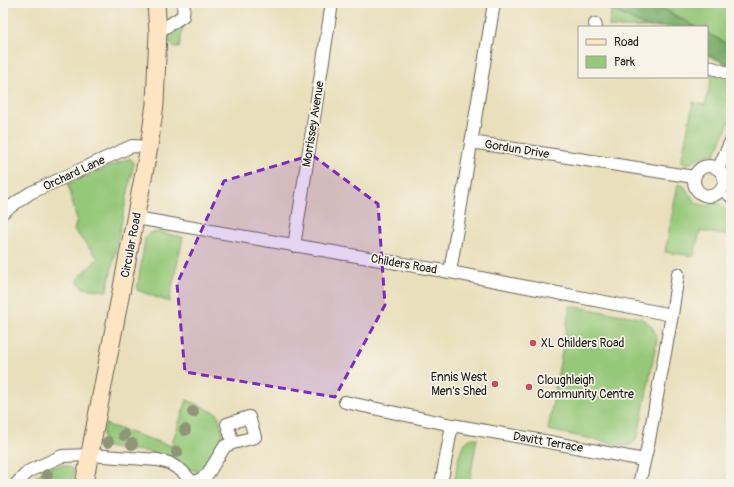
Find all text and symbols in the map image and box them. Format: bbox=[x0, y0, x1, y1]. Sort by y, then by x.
legend bbox=[578, 26, 708, 78]
text: Road bbox=[614, 35, 639, 50]
text: Park bbox=[614, 55, 635, 70]
street label: Morrissey Avenue bbox=[299, 80, 328, 168]
street label: Gordun Drive bbox=[483, 137, 550, 162]
street label: Orchard Lane bbox=[41, 153, 108, 194]
street label: Circular Road bbox=[118, 211, 145, 279]
street label: Childers Road bbox=[370, 251, 438, 278]
place label: XL Childers Road bbox=[541, 336, 624, 351]
marker: XL Childers Road bbox=[528, 338, 538, 348]
place label: Ennis West Men's Shed bbox=[431, 370, 487, 399]
place label: Cloughleigh Community Centre bbox=[537, 373, 634, 402]
marker: Ennis West Men's Shed bbox=[490, 379, 500, 389]
marker: Cloughleigh Community Centre bbox=[524, 382, 534, 392]
street label: Davitt Terrace bbox=[512, 429, 584, 456]

